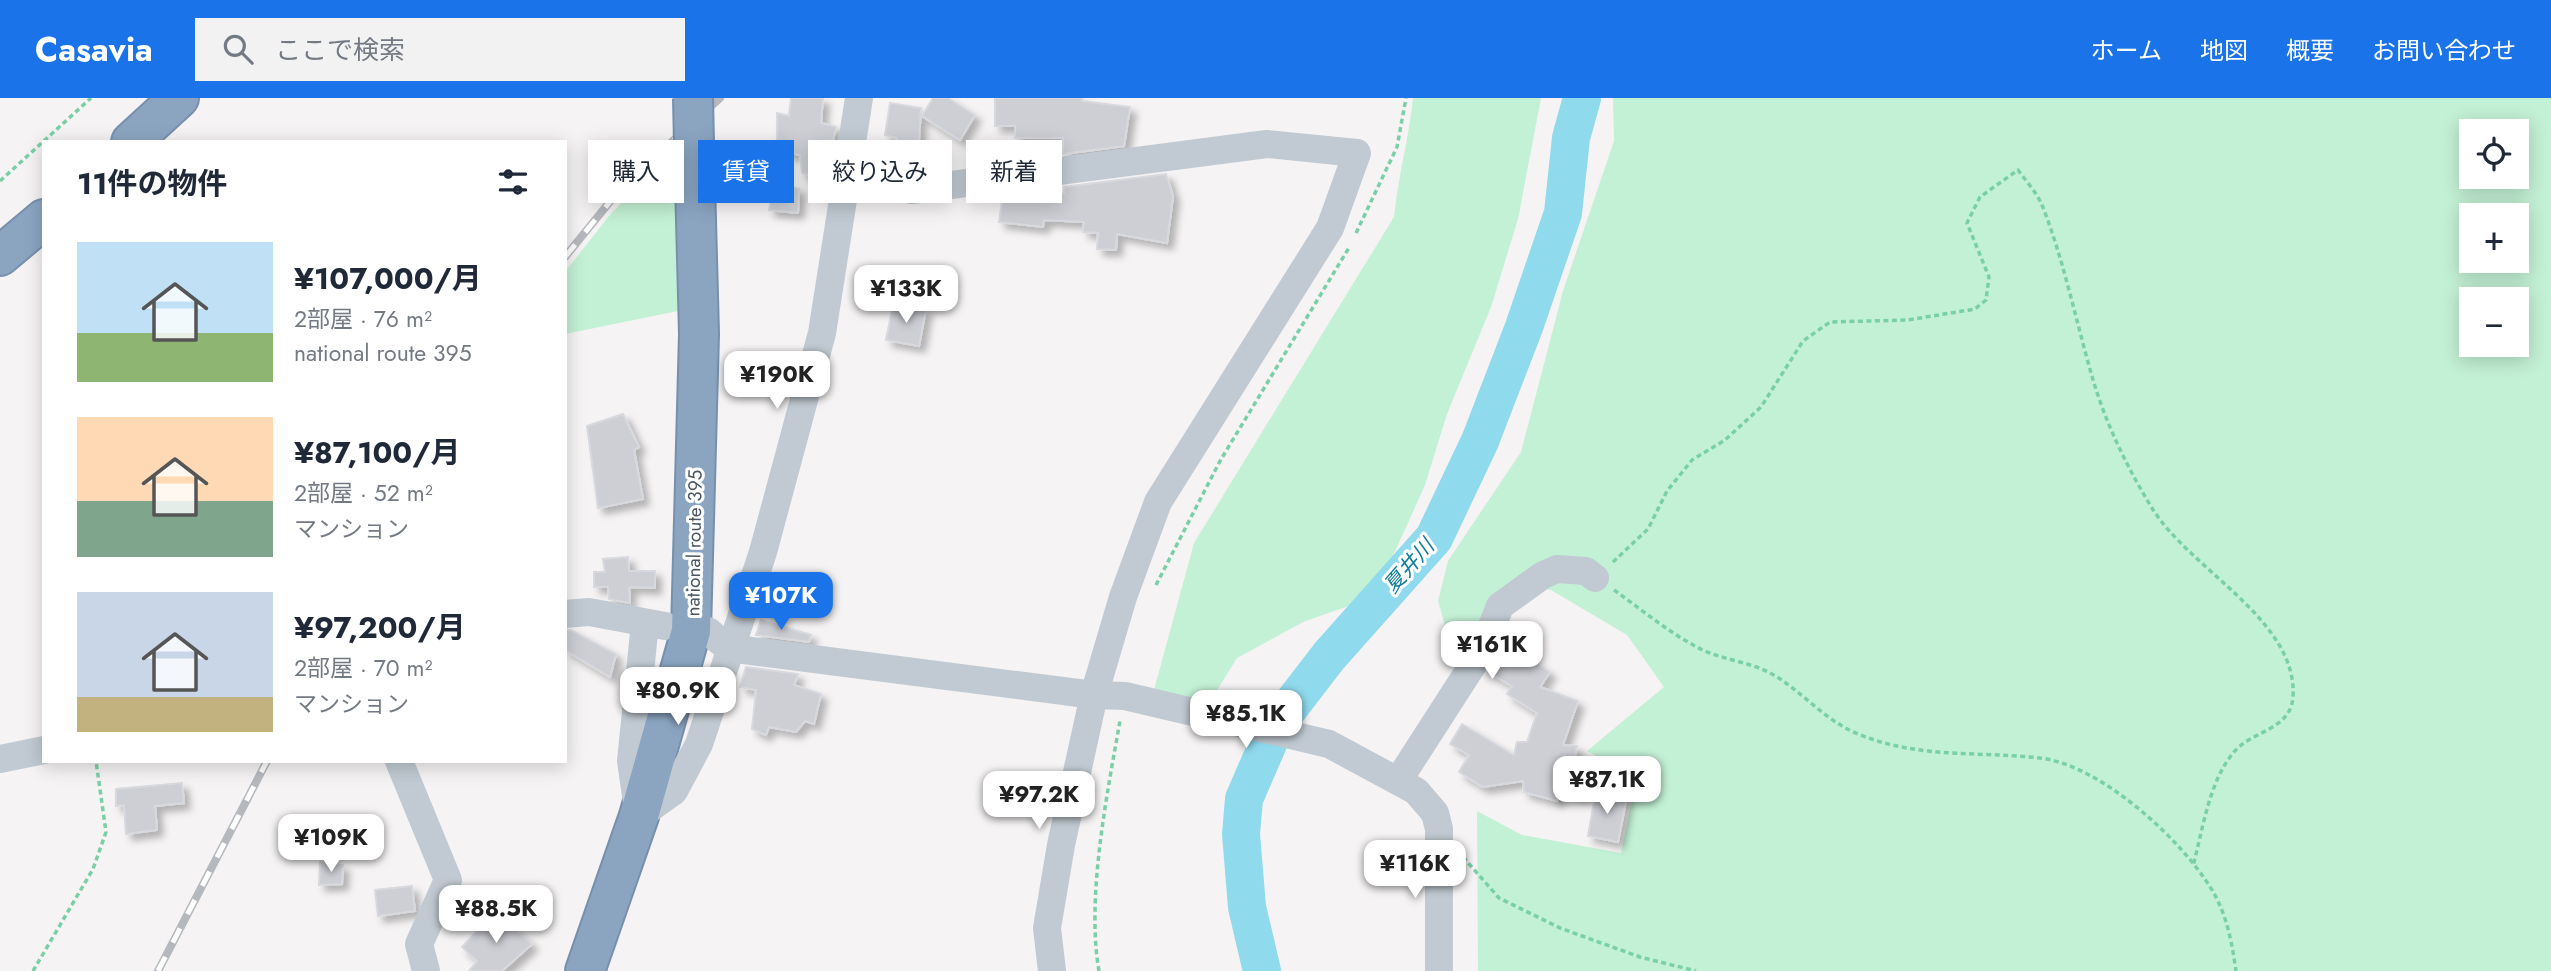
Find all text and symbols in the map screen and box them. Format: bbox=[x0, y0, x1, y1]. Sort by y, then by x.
search box bbox=[195, 18, 685, 81]
text: Casavia bbox=[35, 26, 153, 73]
icon: search bbox=[219, 30, 257, 68]
text: ここで検索 bbox=[275, 31, 405, 69]
text: ホーム bbox=[2091, 33, 2162, 68]
text: 地図 bbox=[2200, 33, 2248, 68]
text: 概要 bbox=[2286, 33, 2334, 68]
text: お問い合わせ bbox=[2372, 33, 2516, 68]
map controls bbox=[2459, 119, 2529, 357]
button: locate bbox=[2459, 119, 2529, 189]
chip: 購入 bbox=[588, 140, 684, 203]
chip: 賃貸 bbox=[698, 140, 794, 203]
chip: 絞り込み bbox=[808, 140, 952, 203]
chip: 新着 bbox=[966, 140, 1062, 203]
text: 11件の物件 bbox=[77, 162, 228, 205]
icon: filters bbox=[494, 163, 532, 201]
button: + bbox=[2459, 203, 2529, 273]
text: ¥107,000/月 bbox=[294, 257, 482, 300]
pin: ¥133K bbox=[857, 266, 955, 325]
icon: home bbox=[133, 270, 217, 354]
text: ¥133K bbox=[870, 271, 942, 305]
button: − bbox=[2459, 287, 2529, 357]
text: 2部屋 · 76 m² bbox=[294, 302, 432, 336]
text: national route 395 bbox=[294, 336, 472, 370]
pin: ¥190K bbox=[728, 352, 826, 411]
text: ¥190K bbox=[740, 357, 814, 391]
text: ¥87,100/月 bbox=[294, 431, 460, 474]
icon: home bbox=[133, 445, 217, 529]
street label: national route 395 bbox=[679, 469, 709, 617]
text: 2部屋 · 52 m² bbox=[294, 476, 433, 510]
text: マンション bbox=[294, 512, 409, 546]
water label: 夏井川 bbox=[1377, 531, 1442, 600]
pin: ¥107K bbox=[732, 573, 830, 632]
text: ¥107K bbox=[745, 578, 817, 612]
text: ¥97,200/月 bbox=[294, 606, 466, 649]
icon: home bbox=[133, 620, 217, 704]
pin: ¥161K bbox=[1443, 622, 1541, 681]
text: ¥161K bbox=[1457, 627, 1527, 661]
text: 2部屋 · 70 m² bbox=[294, 651, 432, 685]
pin: ¥80.9K bbox=[621, 668, 735, 727]
text: ¥80.9K bbox=[636, 673, 720, 707]
text: マンション bbox=[294, 687, 409, 721]
pin: ¥85.1K bbox=[1189, 690, 1303, 750]
text: ¥85.1K bbox=[1206, 696, 1286, 730]
pin: ¥87.1K bbox=[1550, 756, 1664, 816]
text: ¥87.1K bbox=[1569, 762, 1645, 796]
pin: ¥97.2K bbox=[982, 772, 1096, 831]
text: ¥97.2K bbox=[999, 777, 1079, 811]
pin: ¥109K bbox=[282, 814, 380, 874]
text: ¥109K bbox=[294, 820, 368, 854]
pin: ¥116K bbox=[1366, 840, 1464, 900]
text: ¥116K bbox=[1380, 846, 1450, 880]
pin: ¥88.5K bbox=[439, 886, 553, 945]
text: ¥88.5K bbox=[455, 891, 537, 925]

